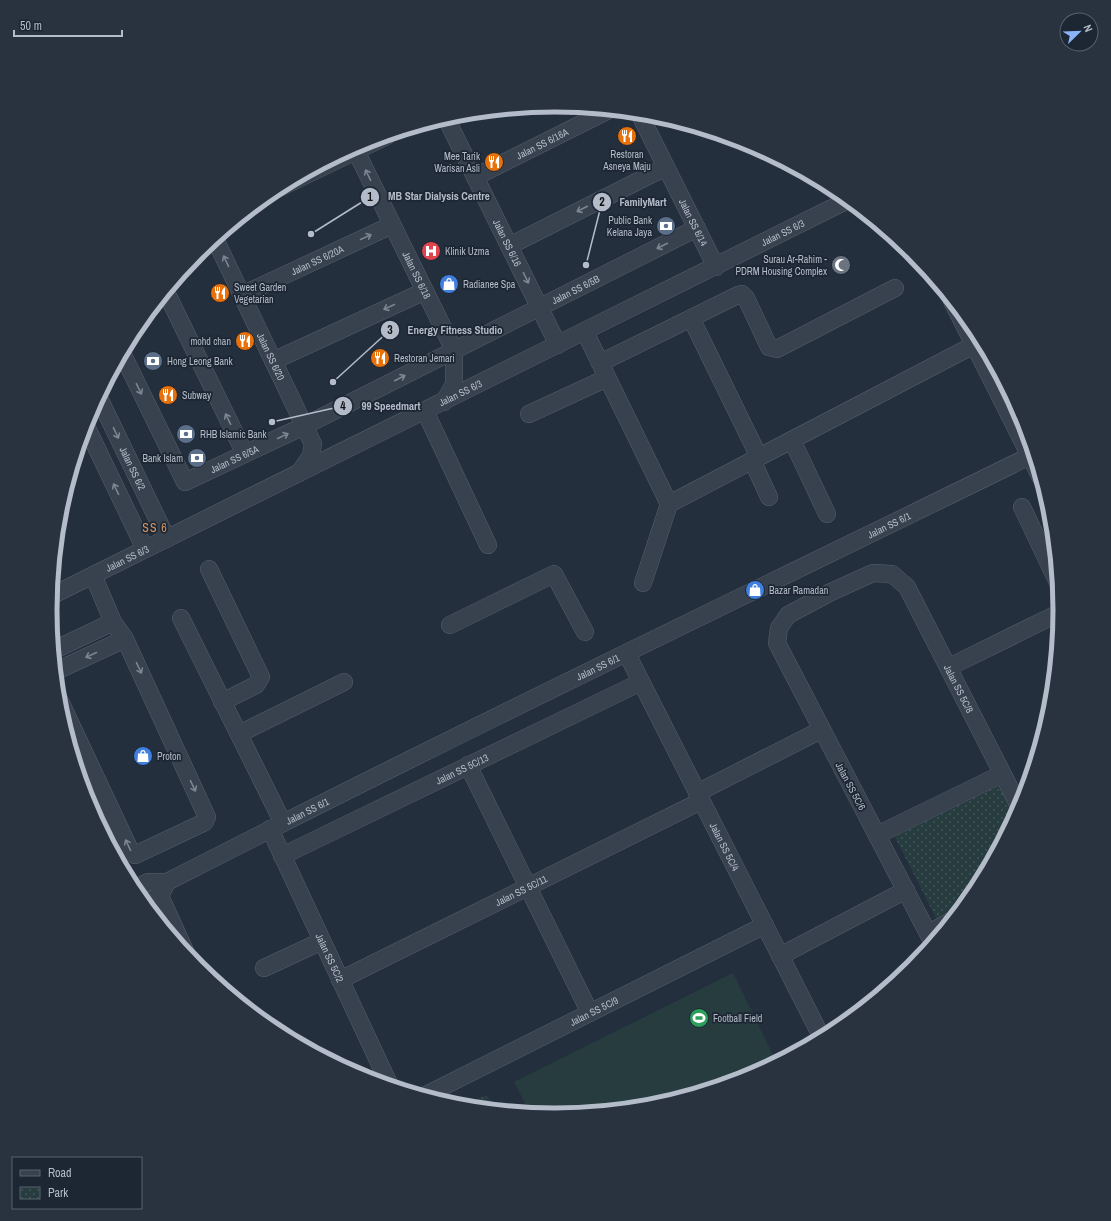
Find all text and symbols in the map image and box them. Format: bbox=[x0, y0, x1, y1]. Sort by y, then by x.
scale bar bbox=[14, 12, 122, 38]
north arrow bbox=[1059, 12, 1099, 52]
text: 50 m bbox=[20, 18, 42, 34]
text: N bbox=[1080, 22, 1096, 34]
street label: Jalan SS 6/16A bbox=[514, 125, 571, 162]
restaurant icon: Restoran Asneya Maju bbox=[616, 125, 638, 147]
place label: Restoran Asneya Maju bbox=[602, 148, 651, 173]
place label: Mee Tarik Warisan Asli bbox=[434, 150, 481, 175]
restaurant icon: Mee Tarik Warisan Asli bbox=[483, 151, 505, 173]
one-way arrow bbox=[364, 170, 371, 182]
callout: MB Star Dialysis Centre bbox=[360, 185, 498, 208]
text: 1 bbox=[367, 189, 373, 205]
text: MB Star Dialysis Centre bbox=[388, 189, 490, 203]
callout: FamilyMart bbox=[592, 190, 675, 213]
text: 2 bbox=[599, 194, 605, 210]
text: FamilyMart bbox=[619, 195, 667, 209]
street label: Jalan SS 6/14 bbox=[676, 197, 711, 249]
one-way arrow bbox=[576, 206, 588, 214]
place label: Public Bank Kelana Jaya bbox=[607, 214, 653, 239]
bank icon: Public Bank Kelana Jaya bbox=[655, 215, 677, 237]
street label: Jalan SS 6/16 bbox=[490, 217, 524, 269]
street label: Jalan SS 6/3 bbox=[759, 217, 807, 249]
one-way arrow bbox=[360, 233, 372, 240]
hospital icon: Klinik Uzma bbox=[420, 240, 442, 262]
street label: Jalan SS 6/20A bbox=[289, 242, 346, 278]
one-way arrow bbox=[657, 243, 669, 250]
place label: Klinik Uzma bbox=[445, 245, 490, 258]
street label: Jalan SS 6/18 bbox=[399, 249, 434, 301]
place label: Surau Ar-Rahim - PDRM Housing Complex bbox=[735, 253, 828, 278]
mosque icon: Surau Ar-Rahim - PDRM Housing Complex bbox=[830, 254, 852, 276]
one-way arrow bbox=[222, 256, 229, 268]
one-way arrow bbox=[523, 272, 530, 284]
street label: Jalan SS 6/5B bbox=[549, 272, 602, 307]
shop icon: Radianee Spa bbox=[438, 273, 460, 295]
place label: Radianee Spa bbox=[463, 278, 516, 291]
place label: Sweet Garden Vegetarian bbox=[234, 281, 286, 306]
restaurant icon: Sweet Garden Vegetarian bbox=[209, 282, 231, 304]
one-way arrow bbox=[384, 304, 396, 311]
callout: Energy Fitness Studio bbox=[380, 318, 511, 341]
text: 3 bbox=[387, 322, 393, 338]
text: Energy Fitness Studio bbox=[407, 323, 503, 337]
restaurant icon: mohd chan bbox=[234, 330, 256, 352]
street label: Jalan SS 6/20 bbox=[254, 331, 288, 383]
place label: mohd chan bbox=[190, 335, 231, 348]
restaurant icon: Restoran Jemari bbox=[369, 347, 391, 369]
bank icon: Hong Leong Bank bbox=[142, 350, 164, 372]
place label: Restoran Jemari bbox=[394, 352, 455, 365]
place label: Hong Leong Bank bbox=[167, 355, 234, 368]
one-way arrow bbox=[393, 374, 405, 381]
street label: Jalan SS 6/3 bbox=[437, 377, 485, 409]
one-way arrow bbox=[136, 382, 143, 394]
restaurant icon: Subway bbox=[157, 384, 179, 406]
place label: Subway bbox=[182, 389, 212, 402]
callout: 99 Speedmart bbox=[333, 394, 429, 417]
text: 4 bbox=[340, 398, 346, 414]
text: 99 Speedmart bbox=[361, 399, 421, 413]
one-way arrow bbox=[224, 413, 231, 425]
bank icon: RHB Islamic Bank bbox=[175, 423, 197, 445]
one-way arrow bbox=[113, 426, 120, 438]
place label: RHB Islamic Bank bbox=[200, 428, 267, 441]
one-way arrow bbox=[277, 432, 289, 439]
street label: Jalan SS 6/5A bbox=[208, 442, 261, 476]
street label: Jalan SS 6/2 bbox=[116, 445, 149, 493]
bank icon: Bank Islam bbox=[186, 447, 208, 469]
place label: Bank Islam bbox=[142, 452, 183, 465]
one-way arrow bbox=[112, 483, 119, 495]
street label: Jalan SS 6/1 bbox=[865, 509, 913, 541]
district label: SS 6 bbox=[142, 520, 168, 536]
street label: Jalan SS 6/3 bbox=[104, 542, 151, 575]
shop icon: Bazar Ramadan bbox=[744, 579, 766, 601]
place label: Bazar Ramadan bbox=[769, 584, 828, 597]
street label: Jalan SS 6/1 bbox=[574, 651, 622, 684]
one-way arrow bbox=[85, 652, 97, 659]
one-way arrow bbox=[136, 662, 143, 674]
street label: Jalan SS 5C/8 bbox=[941, 663, 976, 716]
shop icon: Proton bbox=[132, 745, 154, 767]
place label: Proton bbox=[157, 750, 181, 763]
street label: Jalan SS 5C/13 bbox=[434, 751, 491, 788]
street label: Jalan SS 5C/6 bbox=[833, 760, 869, 813]
one-way arrow bbox=[190, 780, 197, 792]
street label: Jalan SS 6/1 bbox=[284, 795, 332, 828]
street label: Jalan SS 5C/4 bbox=[707, 820, 742, 874]
one-way arrow bbox=[124, 839, 131, 851]
street label: Jalan SS 5C/11 bbox=[493, 872, 550, 909]
street label: Jalan SS 5C/2 bbox=[313, 931, 347, 985]
street label: Jalan SS 5C/9 bbox=[568, 994, 621, 1029]
sports icon: Football Field bbox=[688, 1007, 710, 1029]
place label: Football Field bbox=[713, 1012, 762, 1025]
legend bbox=[12, 1157, 142, 1209]
text: Road bbox=[48, 1165, 72, 1181]
text: Park bbox=[48, 1185, 68, 1201]

